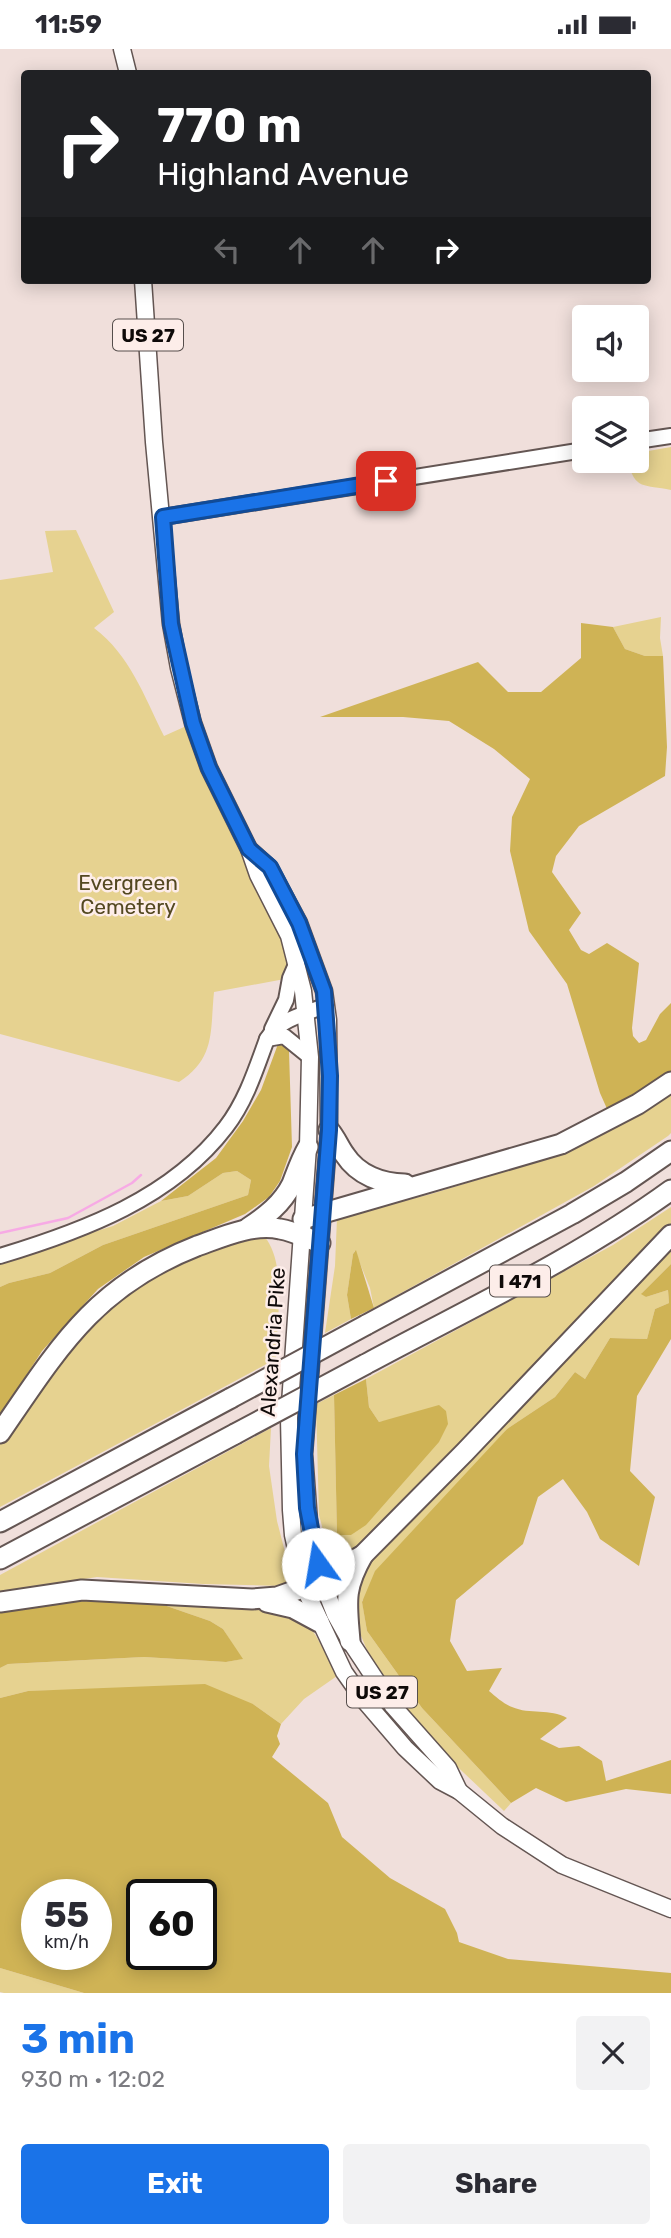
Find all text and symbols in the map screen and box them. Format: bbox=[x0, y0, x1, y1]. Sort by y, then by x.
text: 11:59 bbox=[35, 9, 102, 40]
text: 770 m bbox=[157, 96, 302, 154]
icon: right bbox=[42, 98, 133, 189]
text: Highland Avenue bbox=[157, 155, 409, 193]
icon: left bbox=[208, 231, 246, 269]
icon: ahead bbox=[281, 231, 319, 269]
icon: ahead bbox=[354, 231, 392, 269]
icon: right bbox=[427, 231, 465, 269]
map controls bbox=[572, 305, 649, 473]
button: sound bbox=[572, 305, 649, 382]
road number: US 27 bbox=[113, 319, 183, 351]
button: layers bbox=[572, 396, 649, 473]
pin bbox=[356, 451, 416, 511]
icon: arrive bbox=[367, 462, 405, 500]
park label: Evergreen Cemetery bbox=[78, 870, 178, 919]
road number: I 471 bbox=[490, 1265, 550, 1297]
street label: Alexandria Pike bbox=[255, 1267, 290, 1417]
position arrow bbox=[281, 1527, 355, 1601]
road number: US 27 bbox=[347, 1677, 417, 1707]
speed limit sign: 60 bbox=[126, 1879, 217, 1970]
text: 55 bbox=[44, 1894, 89, 1936]
text: km/h bbox=[44, 1931, 89, 1953]
text: 3 min bbox=[21, 2014, 135, 2064]
button: close bbox=[576, 2016, 650, 2090]
text: 930 m · 12:02 bbox=[21, 2065, 165, 2093]
button: Exit bbox=[21, 2144, 329, 2224]
button: Share bbox=[343, 2144, 650, 2224]

